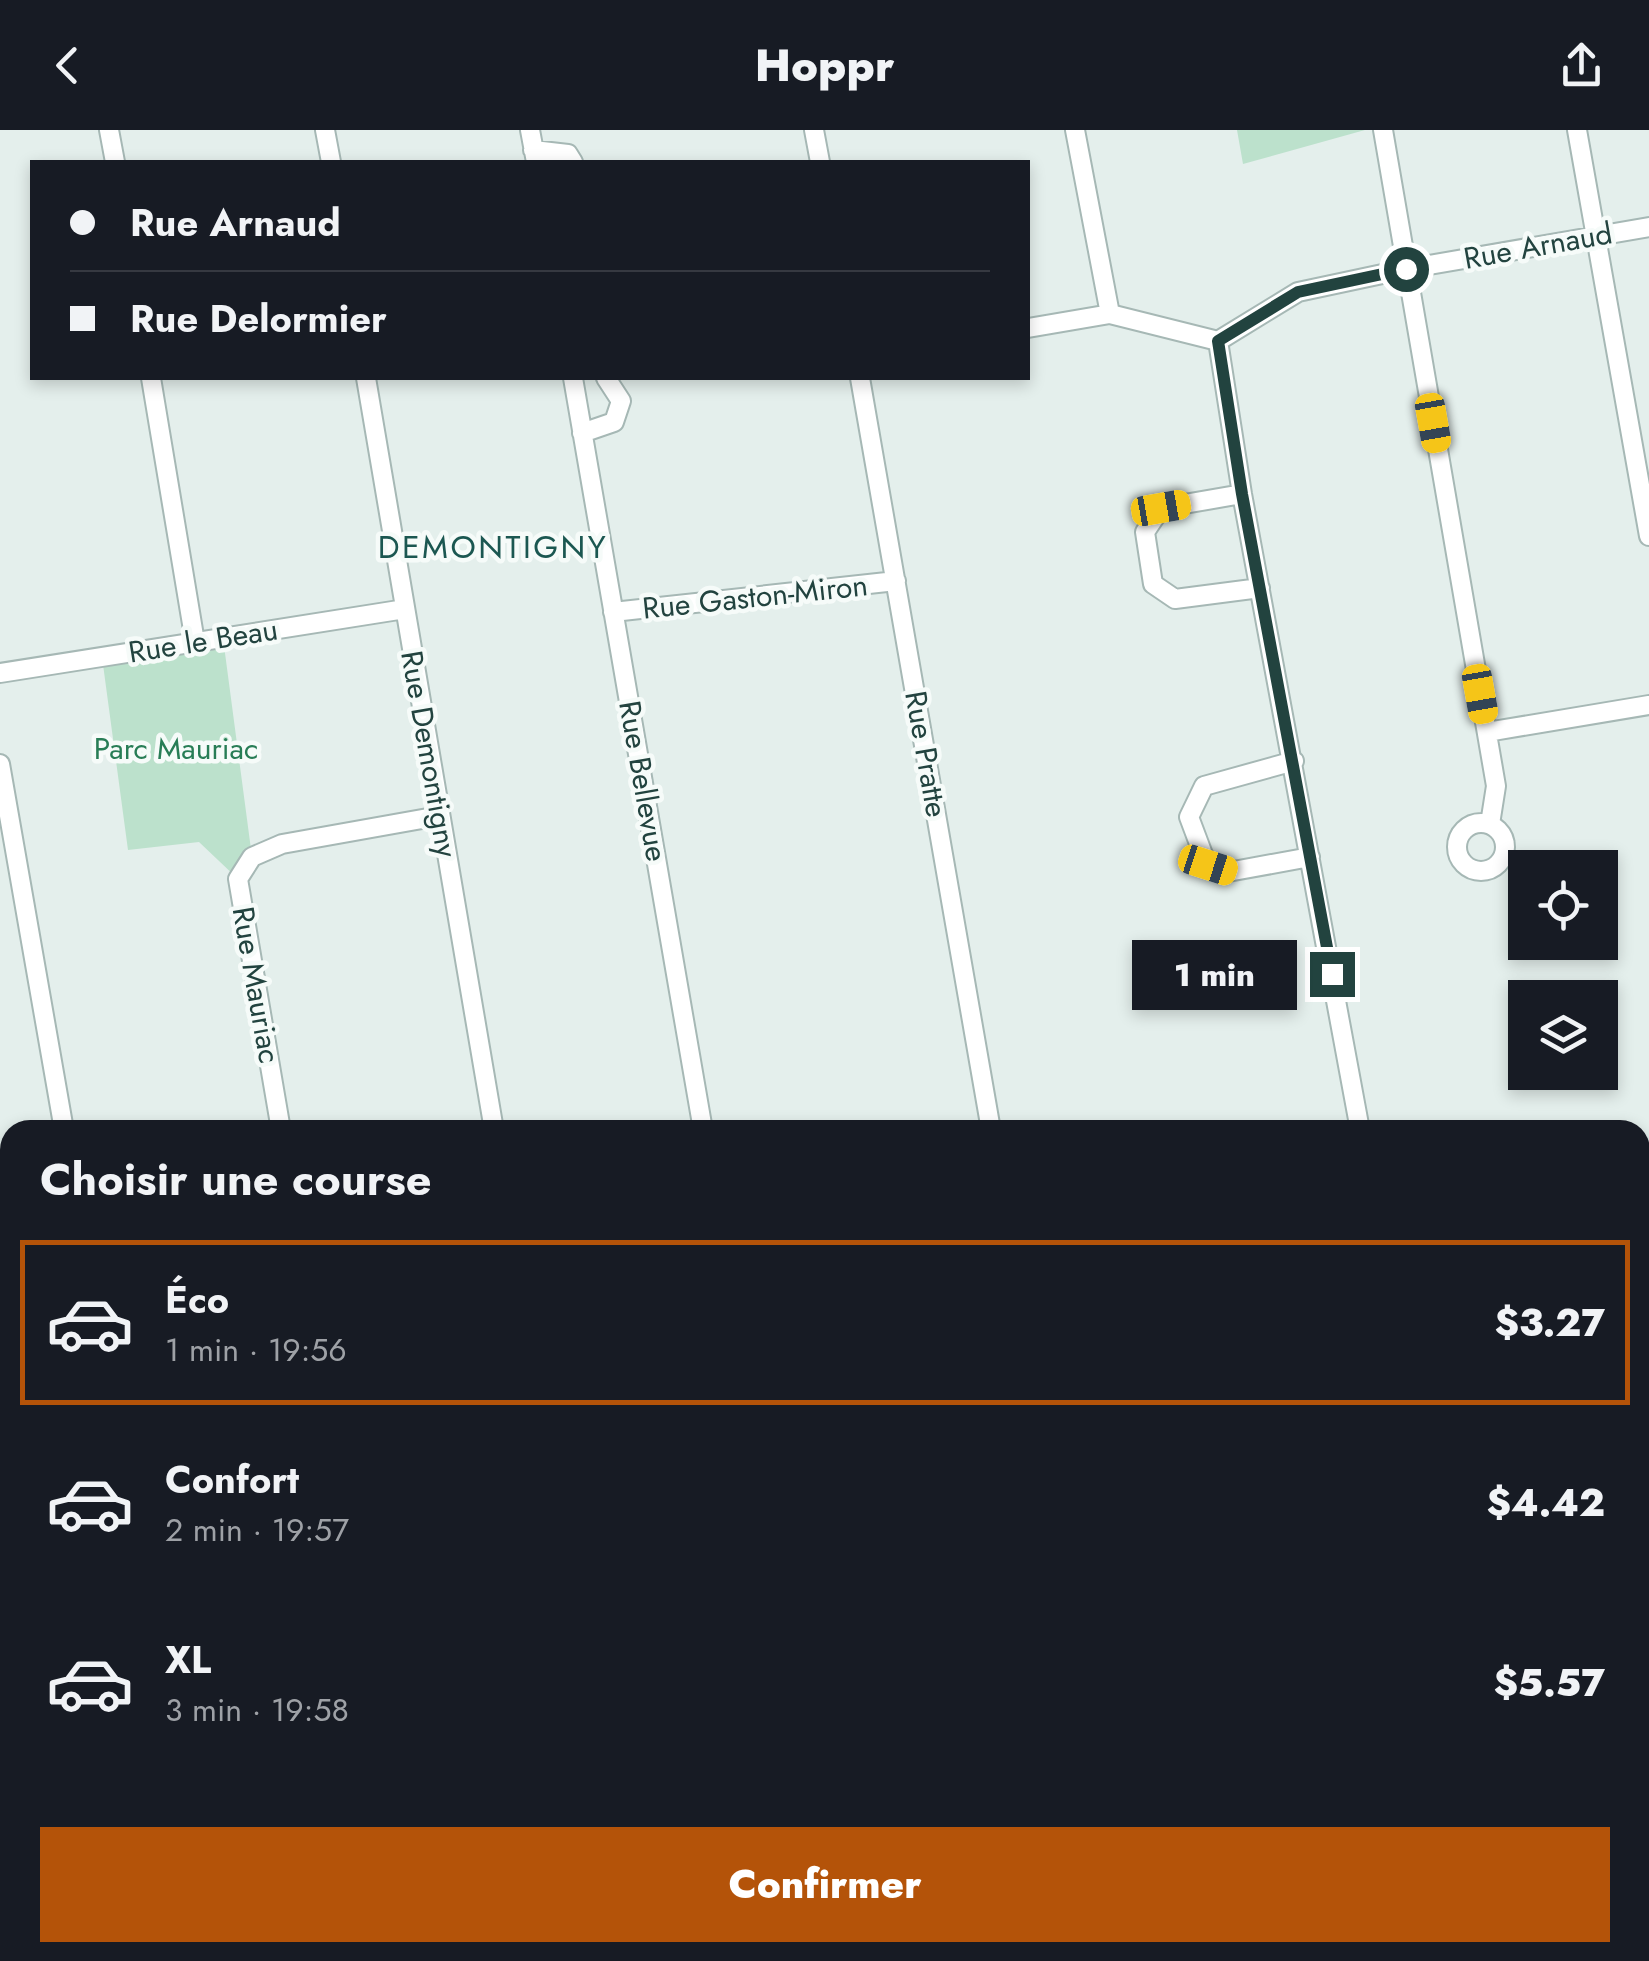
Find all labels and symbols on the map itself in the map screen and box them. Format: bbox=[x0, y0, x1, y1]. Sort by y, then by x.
street label: Rue Arnaud bbox=[1460, 211, 1616, 280]
route start bbox=[1384, 247, 1429, 292]
car bbox=[1413, 391, 1453, 455]
car bbox=[1129, 488, 1193, 528]
district label: DEMONTIGNY bbox=[378, 524, 608, 570]
street label: Rue Gaston-Miron bbox=[640, 563, 870, 630]
street label: Rue le Beau bbox=[125, 607, 281, 674]
street label: Rue Demontigny bbox=[390, 647, 469, 861]
car bbox=[1460, 662, 1500, 726]
street label: Rue Pratte bbox=[894, 687, 959, 820]
street label: Rue Bellevue bbox=[608, 697, 679, 865]
park label: Parc Mauriac bbox=[94, 727, 258, 770]
car bbox=[1175, 841, 1241, 889]
street label: Rue Mauriac bbox=[222, 903, 291, 1067]
callout: 1 min bbox=[1132, 939, 1297, 1009]
route end bbox=[1310, 952, 1355, 997]

